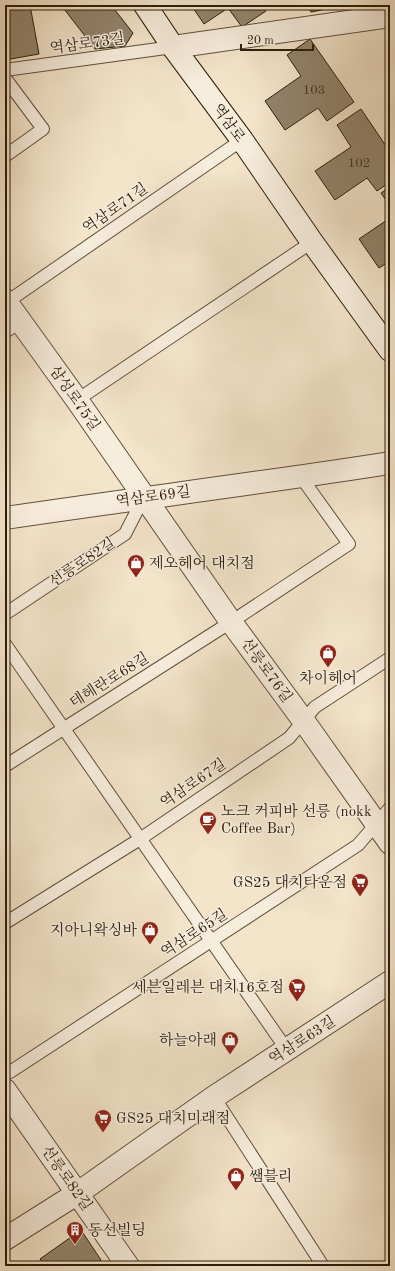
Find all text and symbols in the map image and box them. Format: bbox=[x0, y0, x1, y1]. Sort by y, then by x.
scale bar bbox=[241, 26, 313, 52]
street label: 역삼로73길 bbox=[49, 30, 126, 57]
text: 20 m bbox=[247, 35, 274, 47]
house number: 103 bbox=[303, 84, 325, 97]
street label: 역삼로 bbox=[209, 101, 249, 146]
house number: 102 bbox=[348, 157, 370, 170]
street label: 역삼로71길 bbox=[80, 180, 151, 237]
street label: 삼성로75길 bbox=[46, 363, 103, 434]
street label: 역삼로69길 bbox=[115, 483, 192, 510]
street label: 선릉로82길 bbox=[46, 534, 118, 591]
shop icon: 제오헤어 대치점 bbox=[126, 553, 146, 578]
place label: 제오헤어 대치점 bbox=[149, 555, 255, 572]
street label: 선릉로76길 bbox=[238, 635, 296, 706]
shop icon: 차이헤어 bbox=[318, 643, 338, 668]
street label: 테헤란로68길 bbox=[67, 649, 152, 711]
place label: 차이헤어 bbox=[299, 670, 357, 687]
street label: 역삼로67길 bbox=[157, 755, 229, 812]
place label: 노크 커피바 선릉 (nokk Coffee Bar) bbox=[221, 803, 372, 837]
cafe icon: 노크 커피바 선릉 (nokk Coffee Bar) bbox=[198, 810, 218, 835]
supermarket icon: GS25 대치타운점 bbox=[350, 872, 370, 897]
place label: GS25 대치타운점 bbox=[233, 874, 347, 891]
street label: 역삼로65길 bbox=[158, 906, 231, 961]
shop icon: 지아니왁싱바 bbox=[140, 920, 160, 945]
place label: 지아니왁싱바 bbox=[50, 922, 137, 939]
supermarket icon: 세븐일레븐 대치16호점 bbox=[287, 977, 307, 1002]
place label: 세븐일레븐 대치16호점 bbox=[132, 978, 284, 996]
street label: 역삼로63길 bbox=[266, 1013, 339, 1068]
shop icon: 하늘아래 bbox=[220, 1030, 240, 1055]
place label: 하늘아래 bbox=[159, 1032, 217, 1049]
supermarket icon: GS25 대치미래점 bbox=[93, 1108, 113, 1133]
place label: GS25 대치미래점 bbox=[116, 1110, 230, 1127]
street label: 선릉로82길 bbox=[38, 1143, 95, 1214]
shop icon: 쌤블리 bbox=[226, 1166, 246, 1191]
place label: 쌤블리 bbox=[249, 1168, 292, 1185]
building icon: 동선빌딩 bbox=[65, 1220, 85, 1245]
place label: 동선빌딩 bbox=[88, 1222, 146, 1239]

